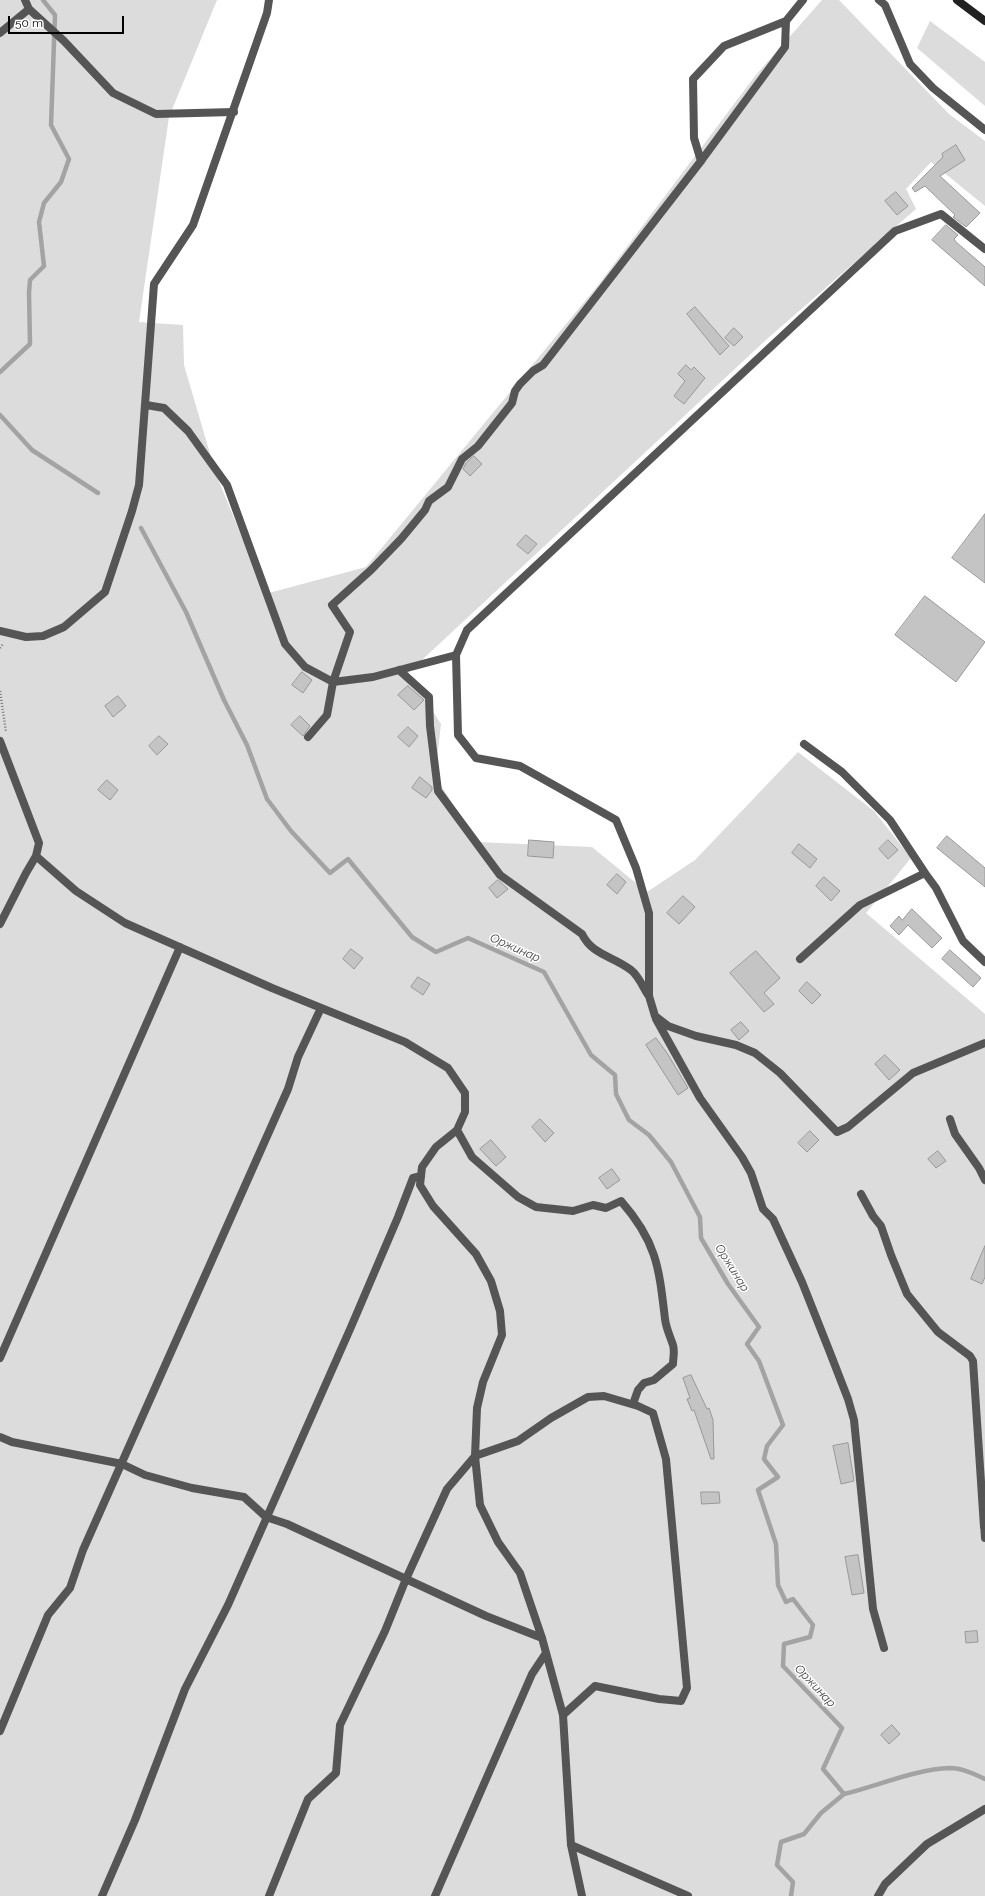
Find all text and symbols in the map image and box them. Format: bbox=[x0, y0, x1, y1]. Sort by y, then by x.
scale bar bbox=[10, 8, 126, 34]
text: 50 m bbox=[15, 16, 43, 30]
water label: Оржинар bbox=[488, 931, 542, 965]
water label: Оржинар bbox=[712, 1242, 752, 1294]
water label: Оржинар bbox=[791, 1662, 839, 1710]

